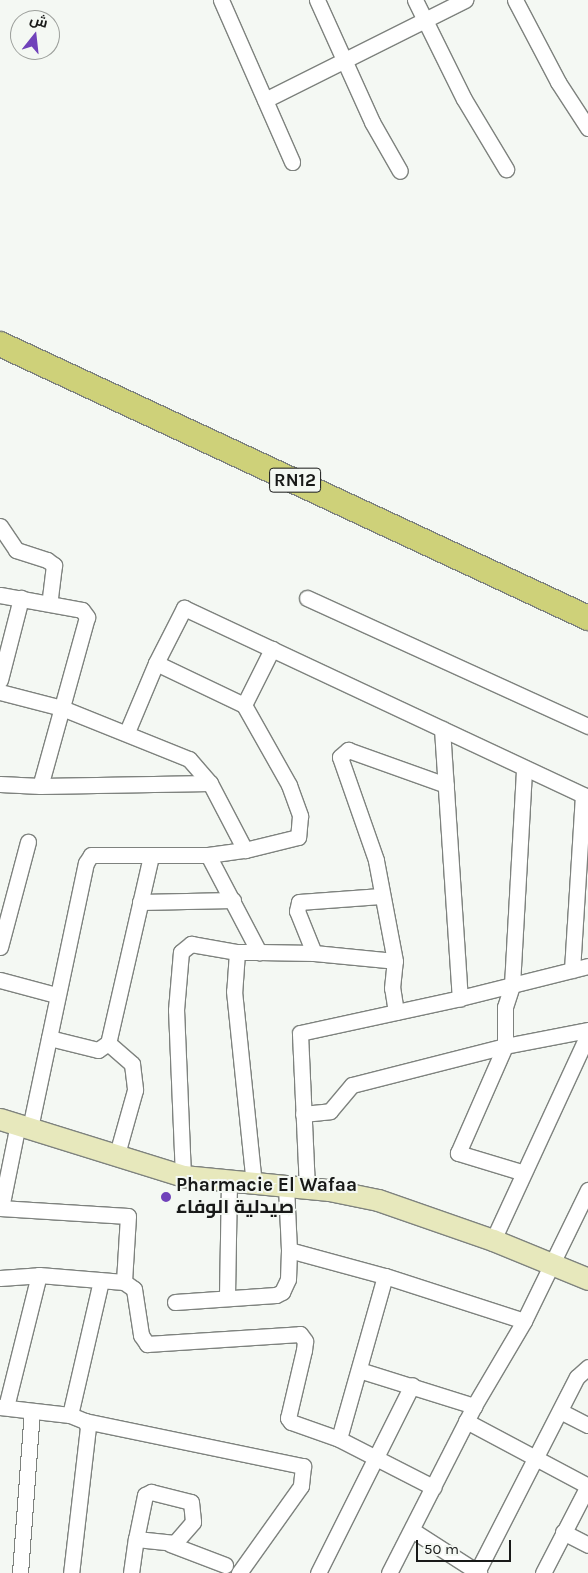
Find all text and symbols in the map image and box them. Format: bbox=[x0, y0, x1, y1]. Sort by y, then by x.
north arrow bbox=[10, 10, 60, 60]
text: ش bbox=[28, 10, 50, 32]
road number: RN12 bbox=[269, 464, 321, 496]
place label: Pharmacie El Wafaa صيدلية الوفاء bbox=[176, 1175, 357, 1219]
marker: Pharmacie El Wafaa صيدلية الوفاء bbox=[160, 1191, 172, 1203]
scale bar bbox=[418, 1530, 513, 1562]
text: 50 m bbox=[424, 1540, 459, 1558]

